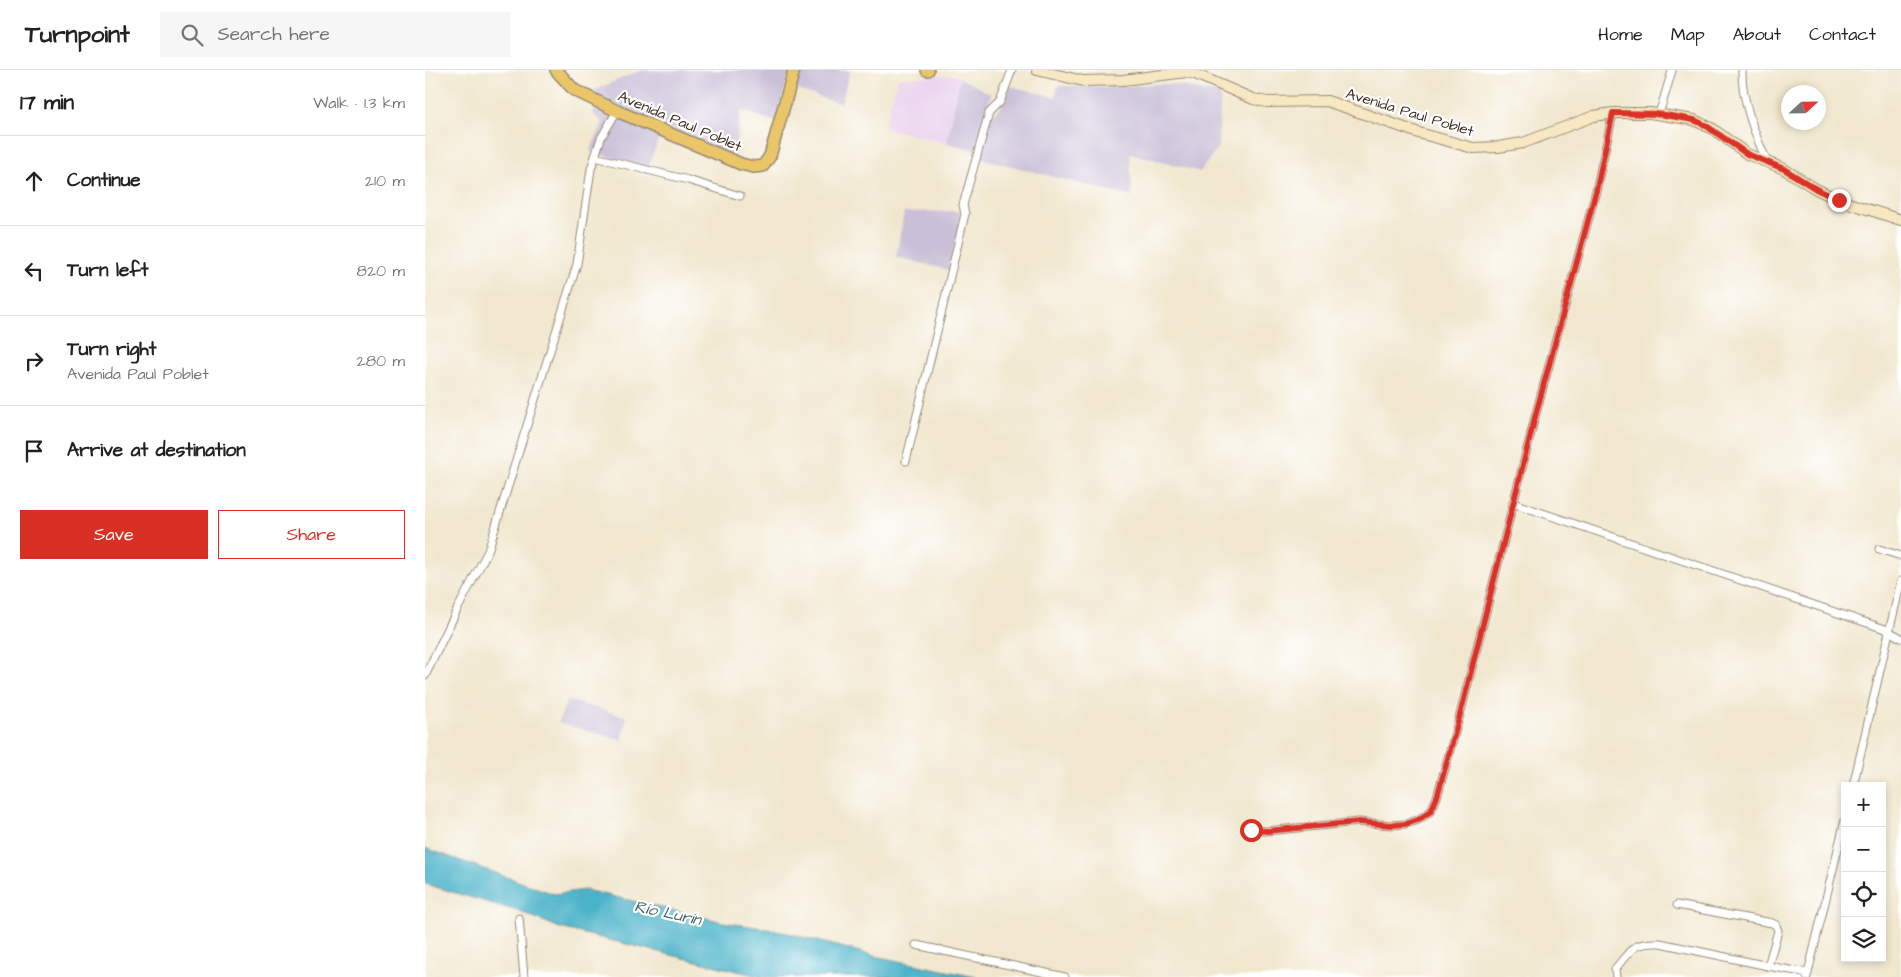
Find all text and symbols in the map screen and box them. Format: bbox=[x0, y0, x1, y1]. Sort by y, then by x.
search box bbox=[160, 12, 510, 57]
text: Turnpoint bbox=[25, 18, 130, 52]
icon: search bbox=[178, 21, 206, 49]
text: Search here bbox=[218, 21, 330, 48]
text: Home bbox=[1598, 22, 1643, 47]
text: Map bbox=[1671, 22, 1705, 47]
text: About bbox=[1733, 22, 1781, 47]
text: Contact bbox=[1809, 22, 1876, 47]
street label: Avenida Paul Poblet bbox=[1343, 83, 1476, 142]
north arrow bbox=[1781, 85, 1826, 130]
street label: Avenida Paul Poblet bbox=[615, 86, 745, 157]
text: 17 min bbox=[20, 88, 74, 117]
text: Walk · 1.3 km bbox=[313, 92, 405, 114]
icon: ahead bbox=[20, 167, 48, 195]
text: Continue bbox=[67, 167, 141, 194]
text: 210 m bbox=[365, 170, 405, 192]
route end bbox=[1828, 189, 1851, 212]
icon: left bbox=[20, 257, 48, 285]
text: Turn left bbox=[67, 257, 148, 284]
text: 820 m bbox=[357, 260, 405, 282]
text: Turn right bbox=[67, 336, 156, 363]
icon: right bbox=[20, 347, 48, 375]
text: 280 m bbox=[357, 350, 405, 372]
text: Avenida Paul Poblet bbox=[67, 363, 209, 385]
icon: arrive bbox=[20, 437, 48, 465]
text: Arrive at destination bbox=[67, 437, 246, 464]
button: Save bbox=[20, 510, 208, 559]
button: Share bbox=[218, 510, 405, 559]
map controls bbox=[1841, 782, 1886, 962]
button: + bbox=[1841, 782, 1886, 827]
route start bbox=[1240, 819, 1263, 842]
button: − bbox=[1841, 827, 1886, 872]
button: locate bbox=[1841, 872, 1886, 917]
water label: Río Lurín bbox=[632, 895, 705, 931]
button: layers bbox=[1841, 917, 1886, 962]

